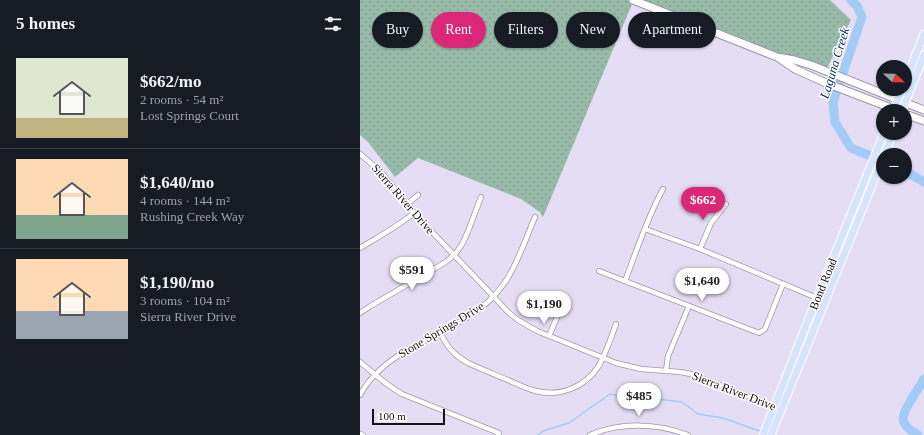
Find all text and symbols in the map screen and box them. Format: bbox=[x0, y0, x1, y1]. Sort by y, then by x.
chip: Buy bbox=[372, 12, 423, 48]
chip: Rent bbox=[431, 12, 486, 48]
chip: Filters bbox=[494, 12, 558, 48]
chip: New bbox=[566, 12, 620, 48]
chip: Apartment bbox=[628, 12, 716, 48]
icon: filters bbox=[322, 13, 344, 35]
text: 5 homes bbox=[16, 14, 75, 33]
water label: Laguna Creek bbox=[816, 26, 852, 101]
north arrow bbox=[876, 60, 912, 96]
map controls bbox=[876, 60, 912, 184]
text: $662/mo bbox=[140, 72, 201, 91]
icon: home bbox=[48, 74, 96, 122]
text: 2 rooms · 54 m² bbox=[140, 92, 223, 107]
button: + bbox=[876, 104, 912, 140]
text: Lost Springs Court bbox=[140, 108, 239, 123]
button: − bbox=[876, 148, 912, 184]
street label: Sierra River Drive bbox=[369, 161, 437, 237]
text: $1,640/mo bbox=[140, 173, 214, 192]
icon: home bbox=[48, 175, 96, 223]
pin: $662 bbox=[679, 187, 727, 221]
text: $662 bbox=[690, 192, 716, 207]
text: 4 rooms · 144 m² bbox=[140, 193, 230, 208]
text: Rushing Creek Way bbox=[140, 209, 244, 224]
street label: Bond Road bbox=[806, 256, 840, 312]
pin: $591 bbox=[388, 257, 436, 291]
text: $591 bbox=[399, 262, 425, 277]
pin: $1,640 bbox=[669, 268, 735, 302]
text: $1,190/mo bbox=[140, 273, 214, 292]
text: $1,640 bbox=[684, 273, 720, 288]
icon: home bbox=[48, 275, 96, 323]
pin: $1,190 bbox=[511, 291, 577, 325]
text: 3 rooms · 104 m² bbox=[140, 293, 230, 308]
text: $1,190 bbox=[526, 296, 562, 311]
street label: Stone Springs Drive bbox=[396, 299, 486, 361]
text: Sierra River Drive bbox=[140, 309, 236, 324]
street label: Sierra River Drive bbox=[690, 369, 778, 413]
pin: $485 bbox=[615, 383, 663, 417]
text: $485 bbox=[626, 388, 652, 403]
scale bar bbox=[372, 407, 445, 426]
text: 100 m bbox=[378, 410, 406, 422]

